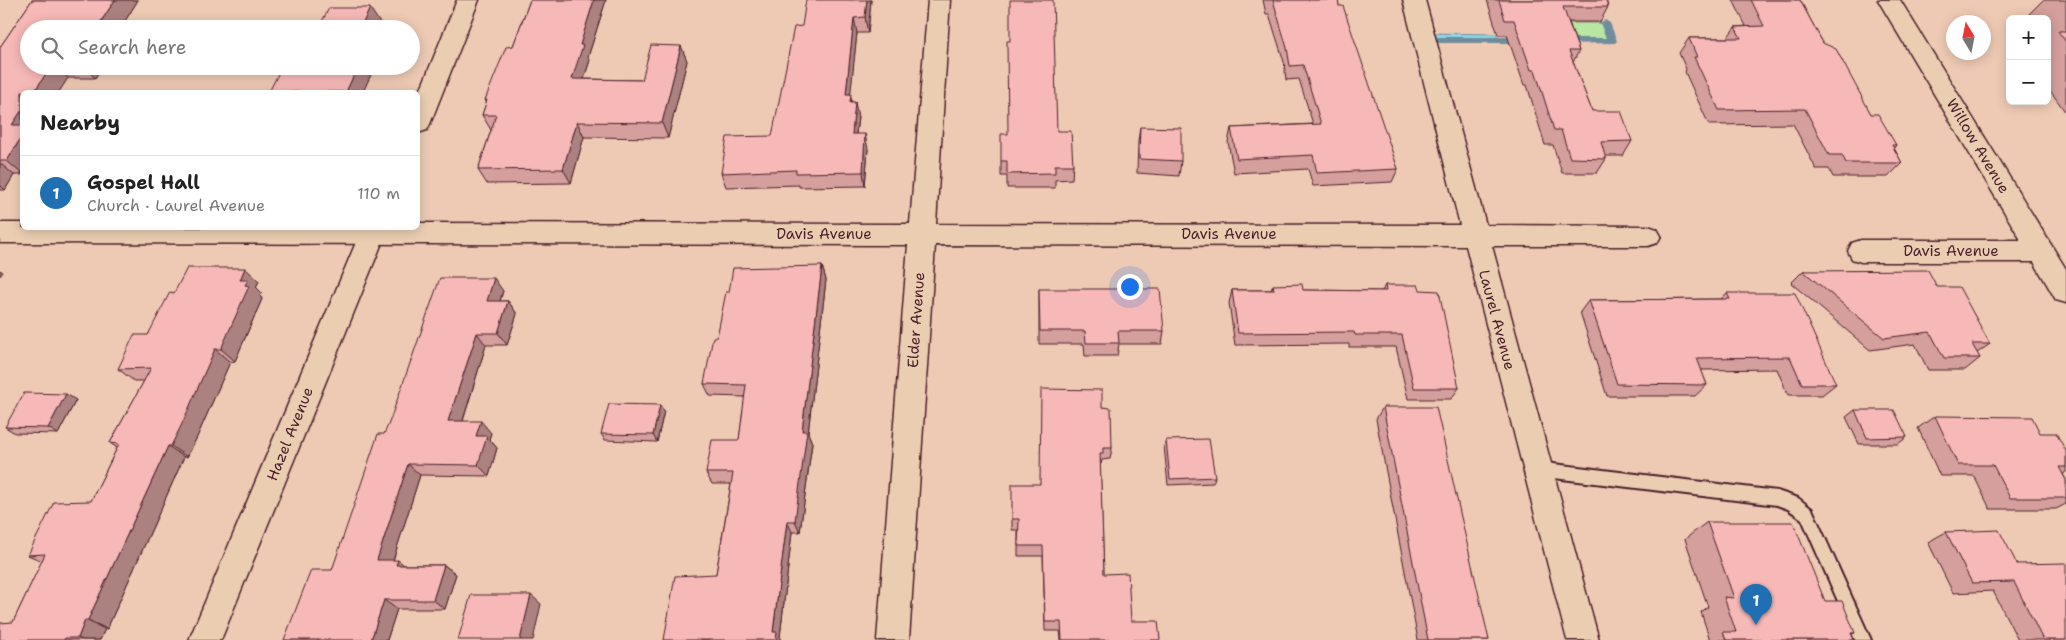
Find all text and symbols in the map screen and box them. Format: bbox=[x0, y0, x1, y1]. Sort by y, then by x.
north arrow bbox=[1946, 15, 1991, 60]
map controls bbox=[2006, 15, 2051, 105]
button: + bbox=[2006, 15, 2051, 60]
search box bbox=[20, 20, 420, 75]
icon: search bbox=[38, 34, 66, 62]
text: Search here bbox=[78, 35, 187, 60]
button: − bbox=[2006, 60, 2051, 105]
street label: Willow Avenue bbox=[1942, 95, 2014, 197]
text: Nearby bbox=[40, 109, 120, 137]
text: Gospel Hall bbox=[87, 170, 200, 195]
text: 1 bbox=[52, 183, 60, 204]
text: 110 m bbox=[357, 183, 400, 204]
text: Church · Laurel Avenue bbox=[87, 195, 265, 216]
street label: Davis Avenue bbox=[776, 224, 872, 244]
street label: Davis Avenue bbox=[1181, 224, 1277, 244]
street label: Davis Avenue bbox=[1903, 241, 1999, 261]
street label: Laurel Avenue bbox=[1474, 268, 1520, 372]
street label: Elder Avenue bbox=[903, 271, 929, 369]
your location bbox=[1117, 274, 1143, 300]
street label: Hazel Avenue bbox=[262, 384, 318, 484]
pin: 1 bbox=[1740, 584, 1772, 625]

